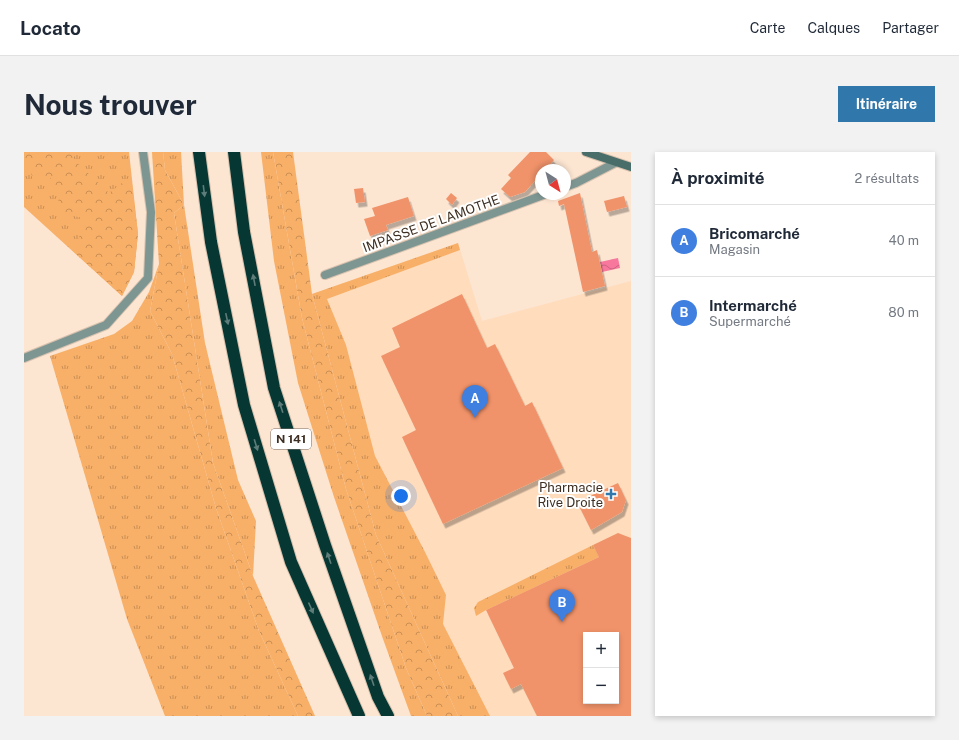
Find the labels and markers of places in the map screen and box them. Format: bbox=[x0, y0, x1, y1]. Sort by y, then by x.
pin: A bbox=[462, 385, 488, 418]
place label: Pharmacie Rive Droite bbox=[537, 480, 603, 510]
marker: Pharmacie Rive Droite bbox=[606, 489, 616, 499]
pin: B bbox=[549, 589, 575, 622]

